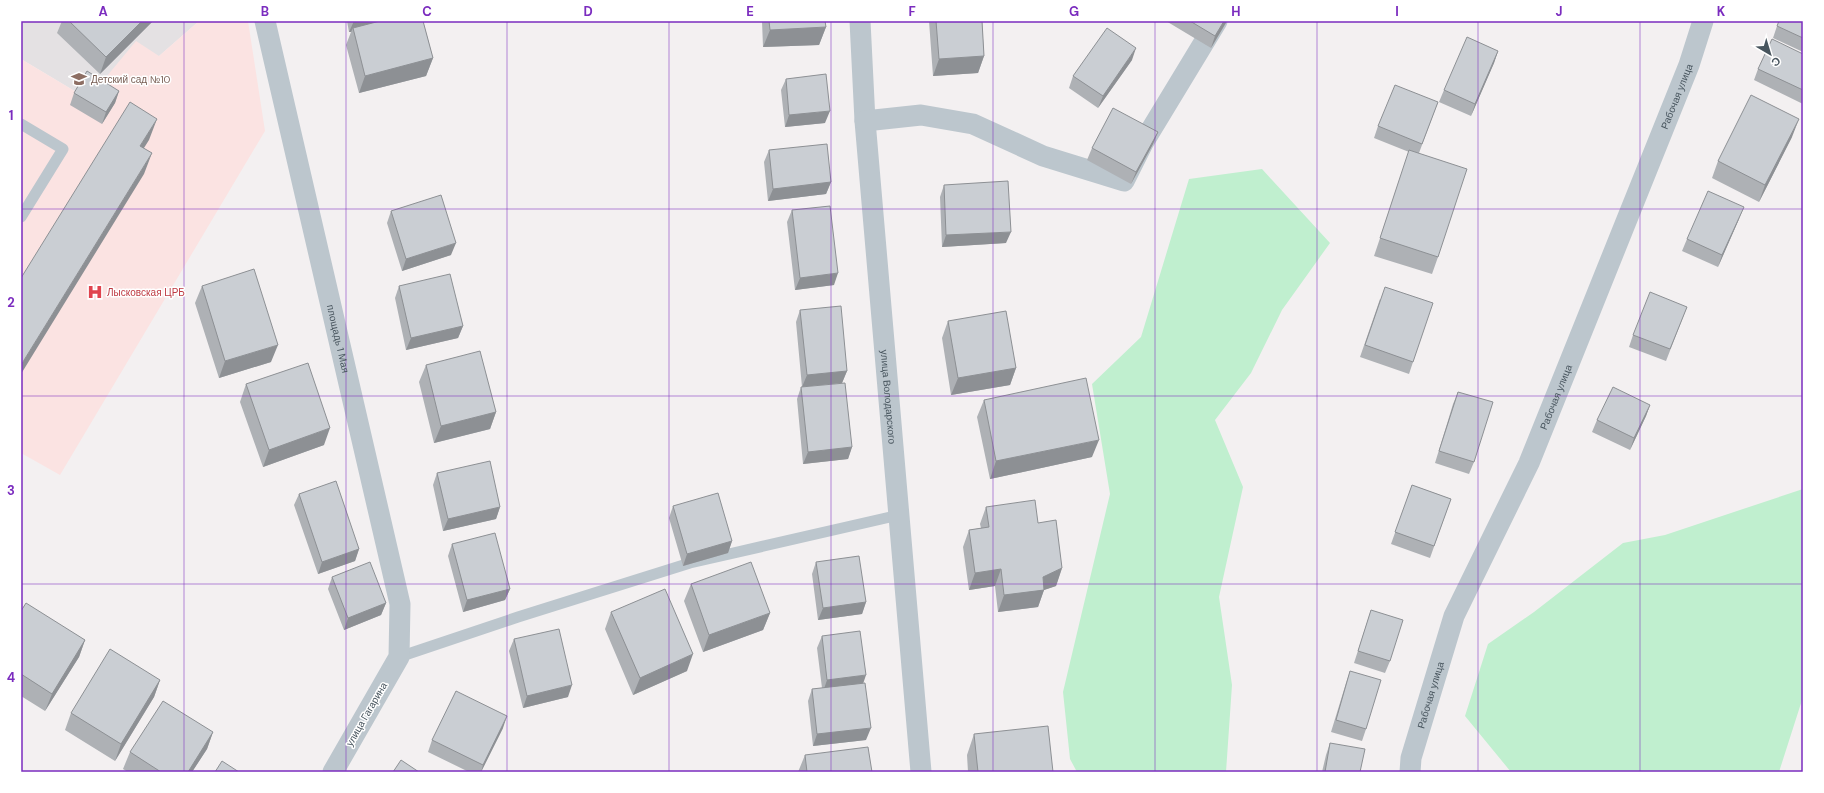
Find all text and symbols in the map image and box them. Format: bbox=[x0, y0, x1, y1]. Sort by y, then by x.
text: A bbox=[98, 3, 108, 20]
text: B bbox=[261, 3, 269, 20]
text: C bbox=[422, 3, 432, 20]
text: D bbox=[583, 3, 593, 20]
text: E bbox=[746, 3, 754, 20]
text: F bbox=[908, 3, 916, 20]
text: G bbox=[1069, 3, 1079, 20]
text: H bbox=[1231, 3, 1241, 20]
text: I bbox=[1395, 3, 1399, 20]
text: J bbox=[1555, 3, 1563, 20]
text: K bbox=[1717, 3, 1726, 20]
north arrow bbox=[1750, 34, 1790, 74]
text: С bbox=[1769, 54, 1784, 70]
street label: Рабочая улица bbox=[1658, 61, 1696, 131]
school or university icon: Детский сад №10 bbox=[70, 70, 88, 88]
place label: Детский сад №10 bbox=[91, 73, 171, 86]
text: 1 bbox=[9, 107, 13, 124]
hospital icon: Лысковская ЦРБ bbox=[86, 283, 104, 301]
place label: Лысковская ЦРБ bbox=[107, 286, 185, 299]
text: 2 bbox=[7, 294, 15, 311]
street label: площадь 1 Мая bbox=[324, 303, 352, 374]
street label: улица Володарского bbox=[878, 349, 899, 445]
street label: Рабочая улица bbox=[1537, 362, 1575, 432]
text: 3 bbox=[7, 482, 15, 499]
street label: Рабочая улица bbox=[1414, 660, 1447, 730]
text: 4 bbox=[7, 669, 15, 686]
street label: улица Гагарина bbox=[343, 680, 390, 749]

